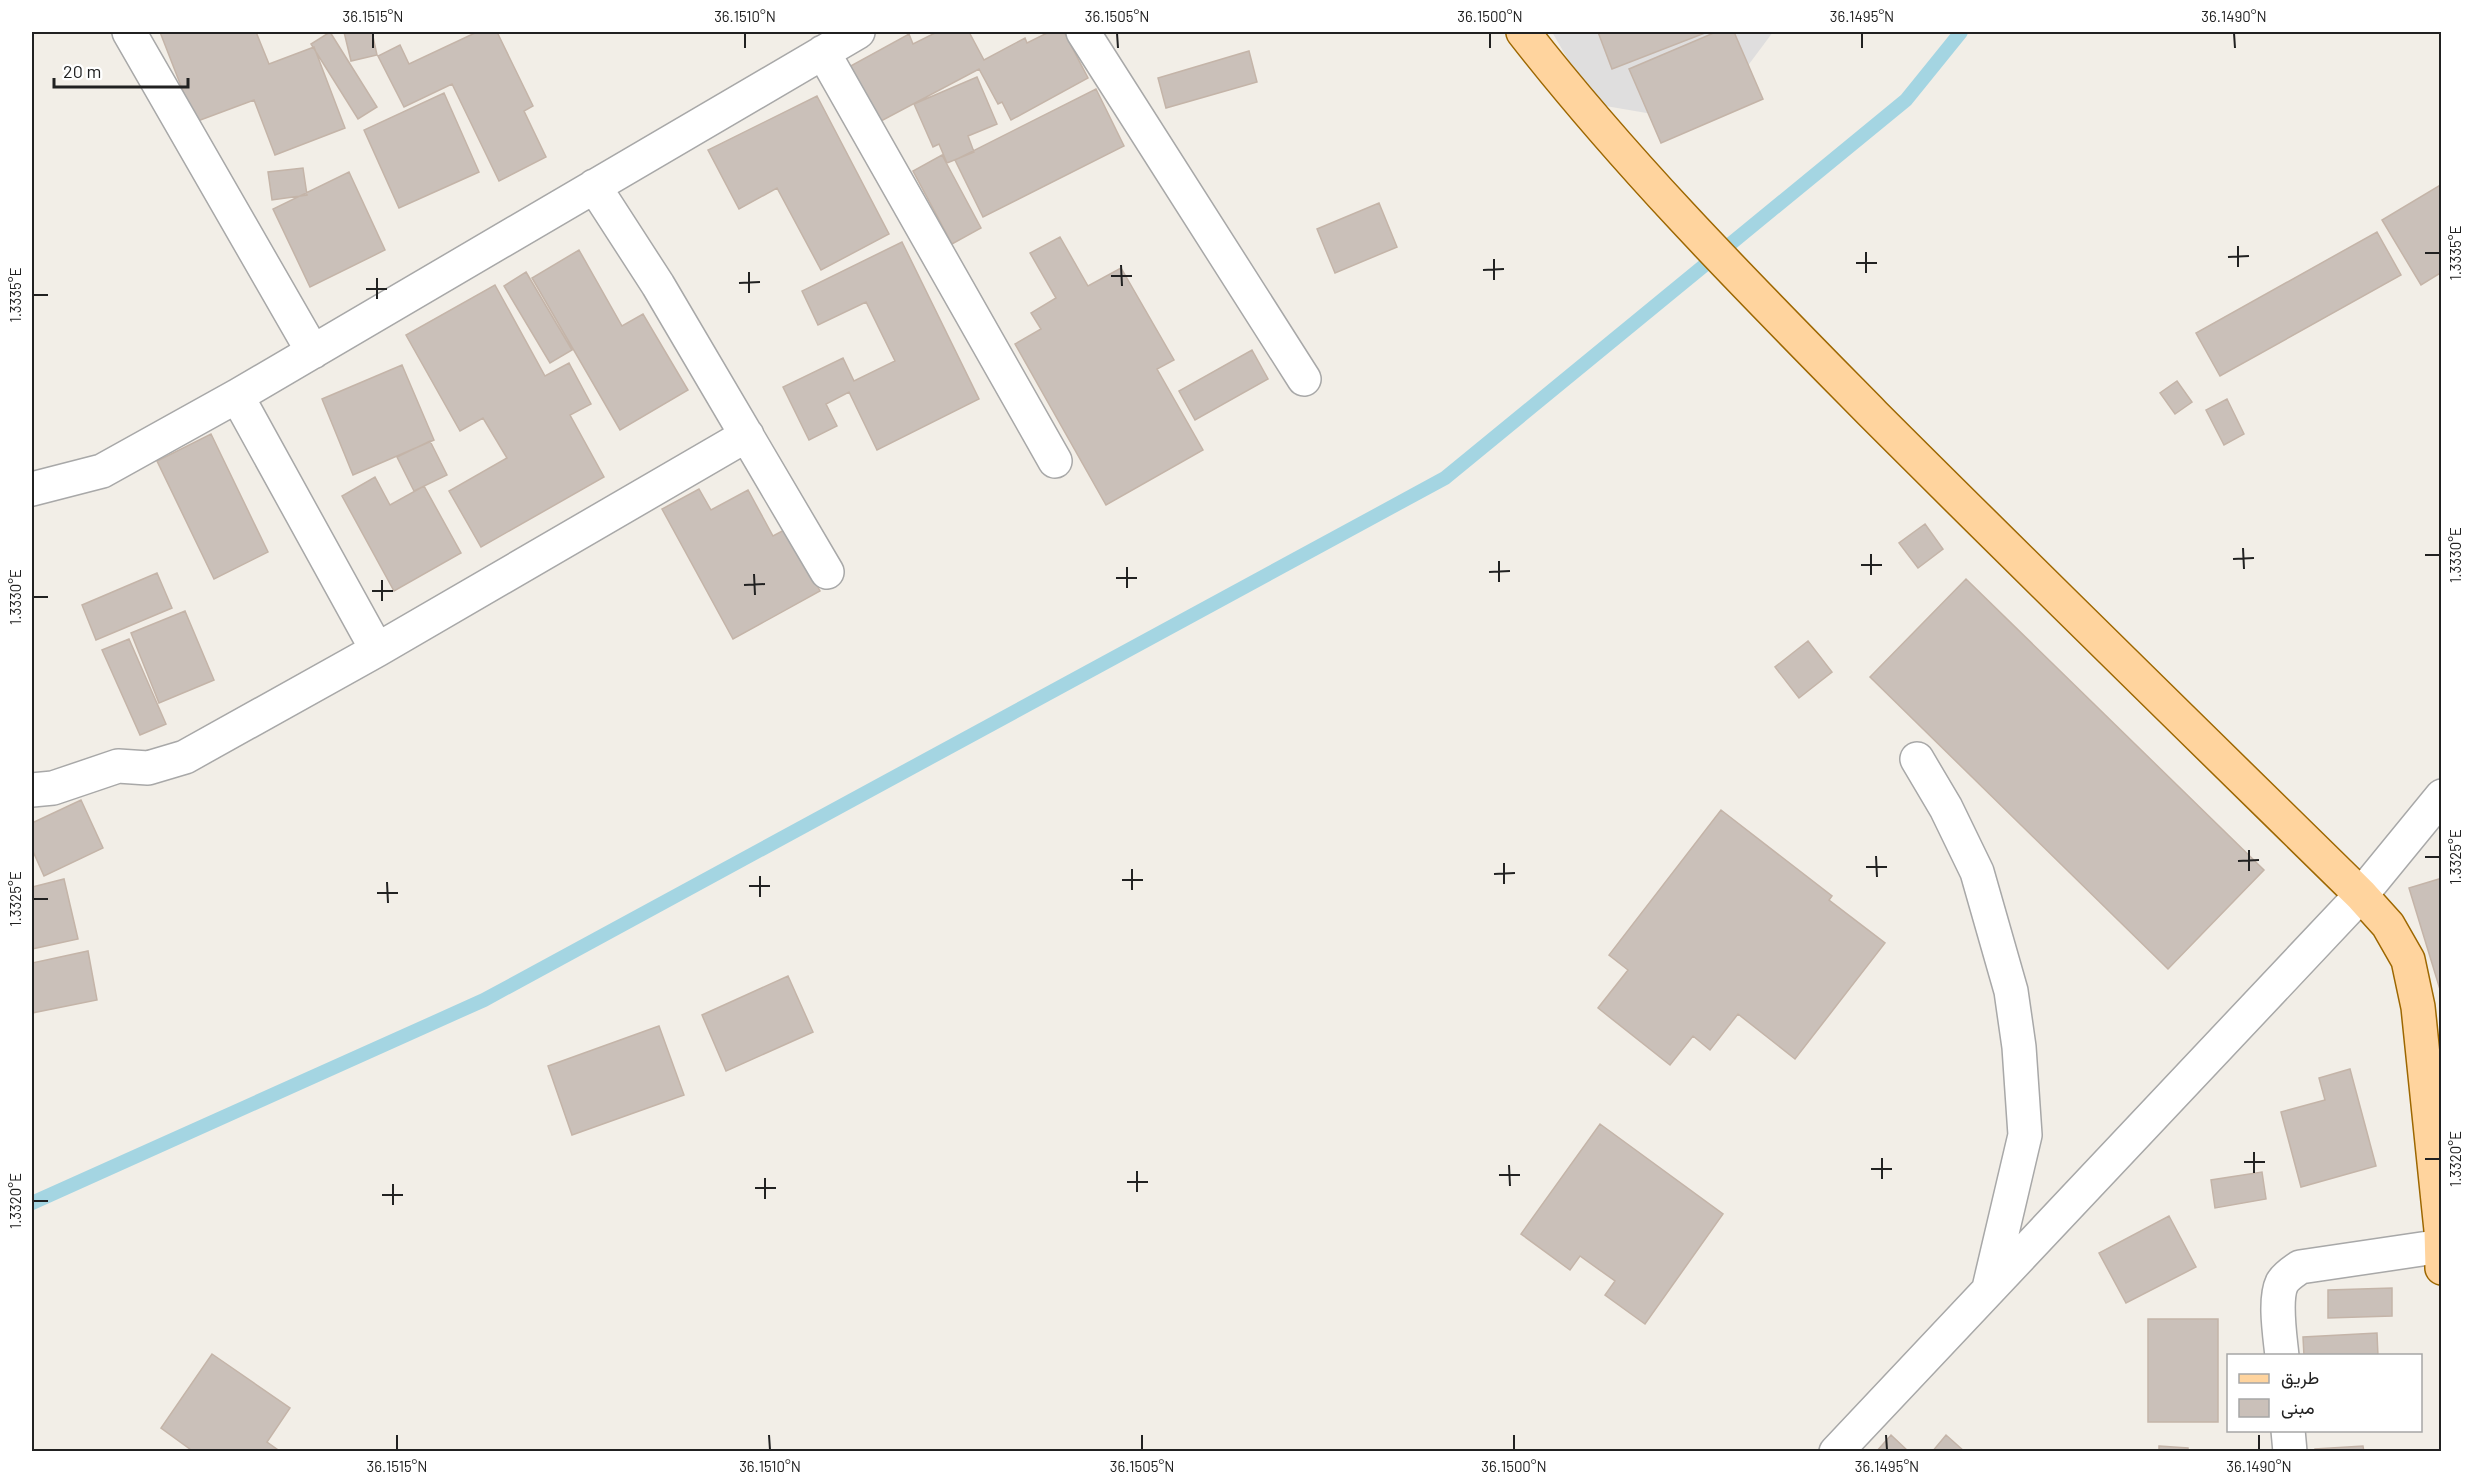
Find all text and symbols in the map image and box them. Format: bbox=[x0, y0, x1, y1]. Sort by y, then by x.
text: 36.1515°N bbox=[343, 7, 403, 25]
text: 36.1510°N bbox=[714, 7, 776, 25]
text: 36.1505°N bbox=[1085, 7, 1149, 25]
text: 36.1500°N bbox=[1457, 7, 1523, 25]
text: 36.1495°N bbox=[1830, 7, 1894, 25]
text: 36.1490°N bbox=[2201, 7, 2267, 25]
scale bar bbox=[54, 51, 188, 89]
text: 20 m bbox=[63, 60, 101, 82]
text: 1.3335°E bbox=[2446, 225, 2464, 281]
text: 1.3335°E bbox=[6, 267, 24, 323]
text: 1.3330°E bbox=[2446, 527, 2464, 583]
text: 1.3330°E bbox=[6, 569, 24, 625]
text: 1.3325°E bbox=[2446, 829, 2464, 885]
text: 1.3325°E bbox=[6, 871, 24, 927]
text: 1.3320°E bbox=[2446, 1131, 2464, 1187]
text: 1.3320°E bbox=[6, 1173, 24, 1229]
legend bbox=[2227, 1354, 2422, 1432]
text: طريق bbox=[2281, 1366, 2319, 1389]
text: مبنى bbox=[2281, 1396, 2315, 1419]
text: 36.1515°N bbox=[367, 1457, 427, 1475]
text: 36.1510°N bbox=[739, 1457, 801, 1475]
text: 36.1505°N bbox=[1110, 1457, 1174, 1475]
text: 36.1500°N bbox=[1481, 1457, 1547, 1475]
text: 36.1495°N bbox=[1855, 1457, 1919, 1475]
text: 36.1490°N bbox=[2226, 1457, 2292, 1475]

